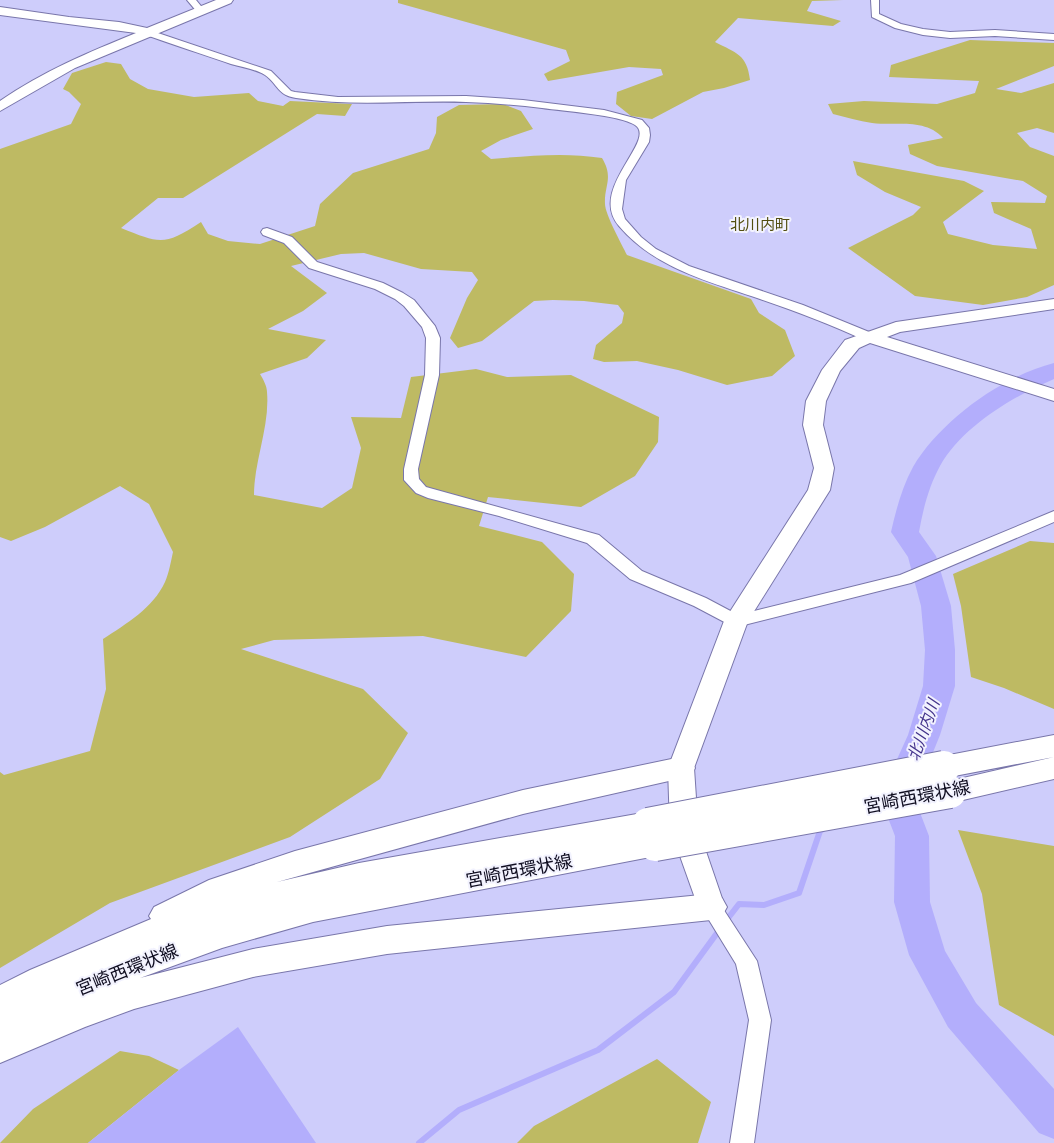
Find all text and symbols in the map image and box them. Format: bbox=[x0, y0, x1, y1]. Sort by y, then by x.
district label: 北川内町 bbox=[730, 216, 790, 233]
water label: 北川内川 bbox=[905, 695, 943, 763]
street label: 宮崎西環状線 bbox=[862, 777, 972, 817]
street label: 宮崎西環状線 bbox=[464, 851, 574, 891]
street label: 宮崎西環状線 bbox=[73, 940, 181, 1000]

